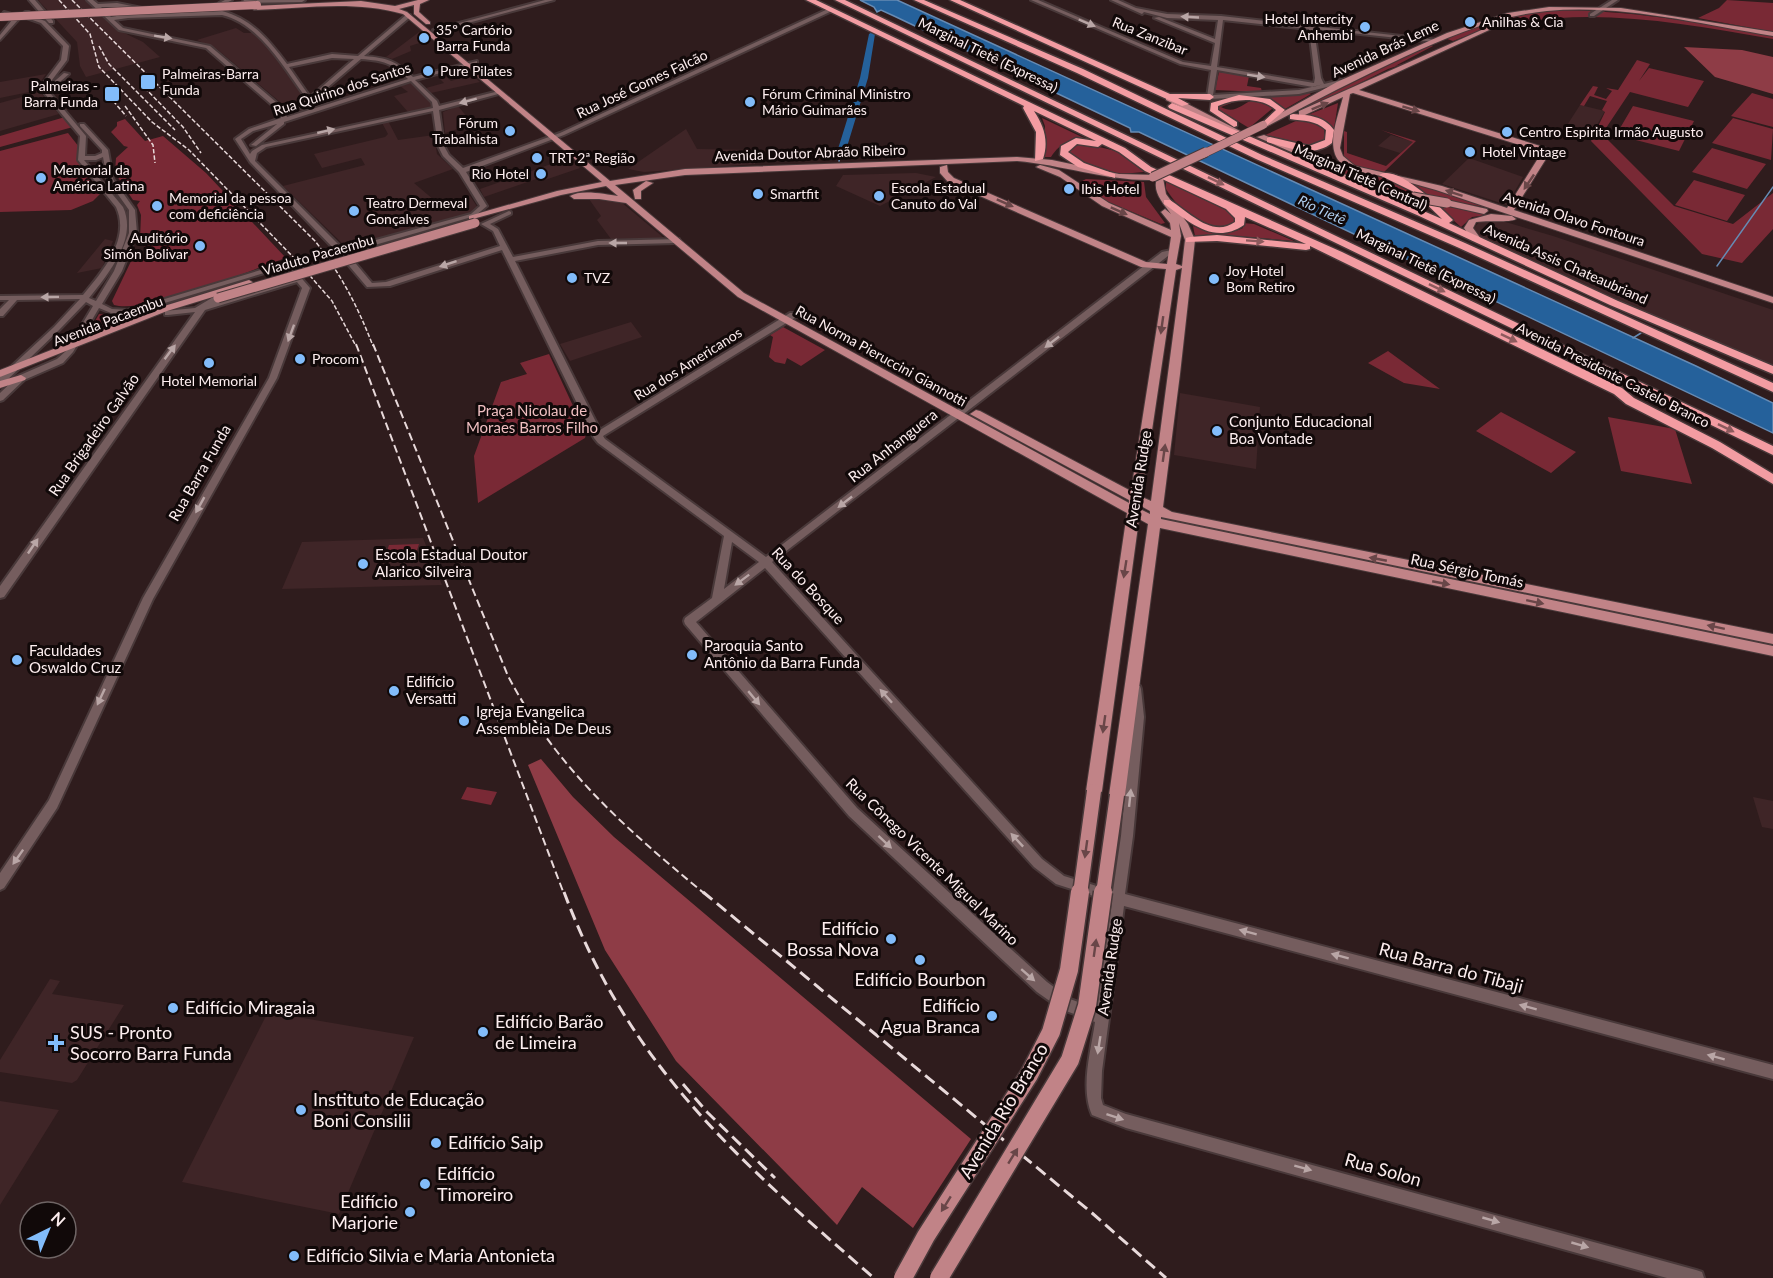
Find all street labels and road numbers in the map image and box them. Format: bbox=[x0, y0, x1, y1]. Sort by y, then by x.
street label: Marginal Tietê (Expressa) bbox=[916, 13, 1061, 96]
street label: Rua Zanzibar bbox=[1110, 13, 1190, 58]
street label: Avenida Brás Leme bbox=[1328, 16, 1441, 81]
street label: Rua José Gomes Falcão bbox=[574, 46, 710, 121]
street label: Rua Quirino dos Santos bbox=[271, 58, 413, 119]
street label: Marginal Tietê (Central) bbox=[1292, 140, 1430, 214]
street label: Avenida Doutor Abraão Ribeiro bbox=[714, 141, 906, 164]
street label: Avenida Olavo Fontoura bbox=[1501, 188, 1647, 250]
street label: Avenida Assis Chateaubriand bbox=[1482, 220, 1651, 307]
street label: Marginal Tietê (Expressa) bbox=[1354, 224, 1499, 307]
street label: Viaduto Pacaembu bbox=[260, 230, 376, 279]
street label: Avenida Pacaembu bbox=[51, 292, 165, 349]
street label: Rua Norma Pieruccini Giannotti bbox=[793, 301, 970, 410]
street label: Avenida Presidente Castelo Branco bbox=[1514, 318, 1713, 431]
street label: Rua dos Americanos bbox=[631, 323, 745, 404]
street label: Rua Brigadeiro Galvão bbox=[44, 370, 142, 499]
street label: Rua Anhanguera bbox=[844, 405, 940, 485]
street label: Rua Barra Funda bbox=[164, 421, 234, 524]
street label: Avenida Rudge bbox=[1121, 429, 1155, 529]
street label: Rua do Bosque bbox=[768, 543, 849, 628]
street label: Rua Sérgio Tomás bbox=[1409, 549, 1525, 591]
street label: Rua Cônego Vicente Miguel Marino bbox=[843, 774, 1023, 949]
street label: Avenida Rudge bbox=[1093, 917, 1125, 1017]
street label: Rua Barra do Tibaji bbox=[1377, 937, 1526, 997]
street label: Avenida Rio Branco bbox=[954, 1039, 1052, 1182]
street label: Rua Solon bbox=[1342, 1148, 1424, 1190]

